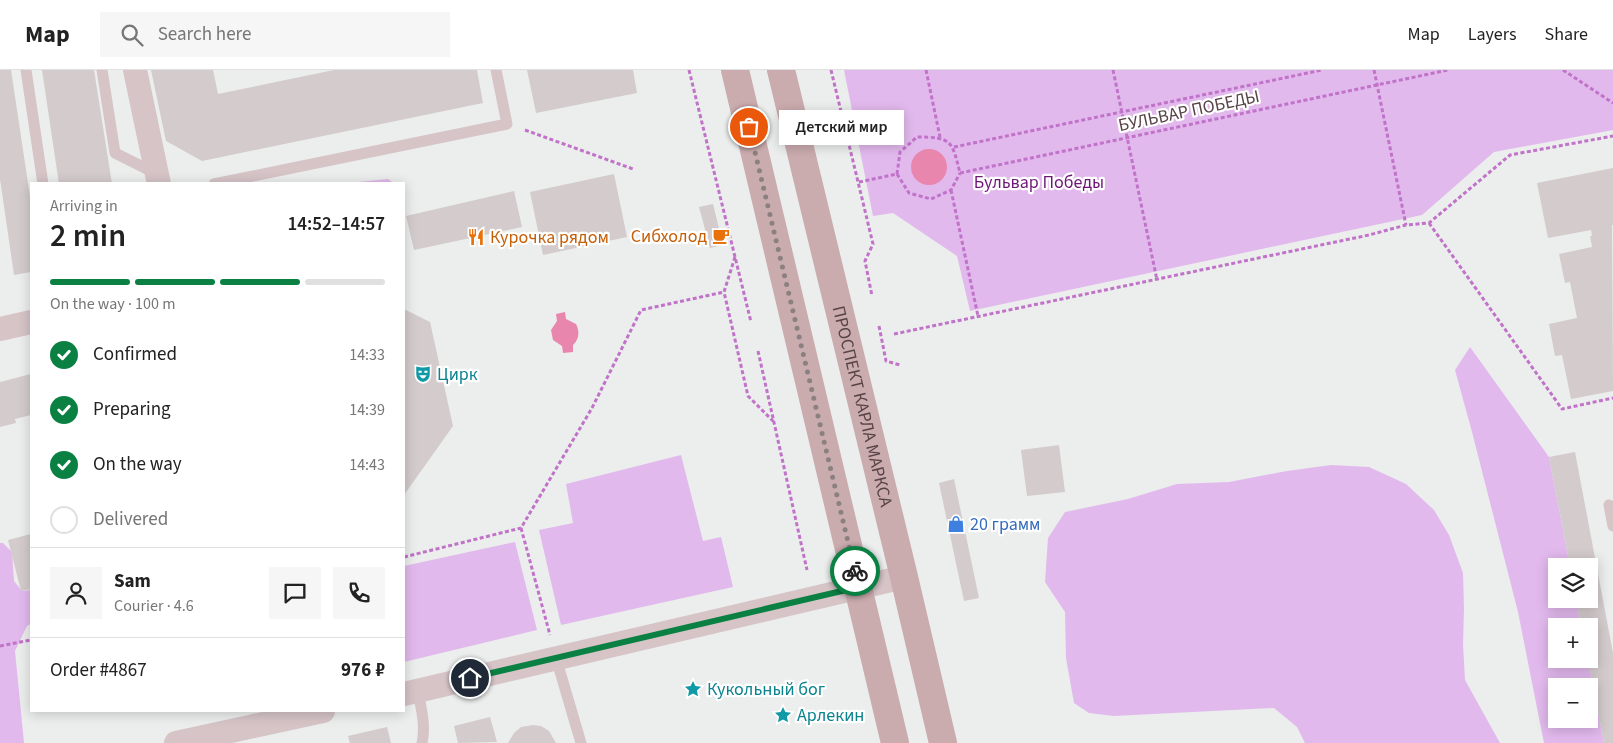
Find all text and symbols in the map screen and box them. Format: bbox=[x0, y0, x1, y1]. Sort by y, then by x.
search box bbox=[100, 12, 450, 57]
text: Map bbox=[25, 17, 70, 52]
icon: search bbox=[118, 21, 146, 49]
text: Search here bbox=[158, 21, 251, 48]
text: Map bbox=[1408, 22, 1440, 47]
text: Layers bbox=[1468, 22, 1517, 47]
text: Share bbox=[1545, 22, 1588, 47]
street label: БУЛЬВАР ПОБЕДЫ bbox=[1116, 84, 1262, 138]
pin bbox=[728, 106, 770, 148]
callout: Детский мир bbox=[779, 110, 904, 144]
icon: bag bbox=[735, 113, 763, 141]
text: Детский мир bbox=[796, 116, 887, 138]
park label: Бульвар Победы bbox=[974, 170, 1104, 195]
text: Arriving in bbox=[50, 195, 118, 217]
text: 14:52–14:57 bbox=[287, 211, 385, 238]
text: 2 min bbox=[50, 213, 126, 259]
place label: Сибхолод bbox=[631, 224, 707, 249]
place label: Курочка рядом bbox=[490, 225, 609, 250]
cafe icon: Сибхолод bbox=[711, 226, 731, 246]
restaurant icon: Курочка рядом bbox=[466, 227, 486, 247]
text: On the way · 100 m bbox=[50, 293, 175, 315]
street label: ПРОСПЕКТ КАРЛА МАРКСА bbox=[826, 303, 899, 509]
icon: check bbox=[50, 341, 78, 369]
text: Confirmed bbox=[93, 341, 177, 368]
text: 14:33 bbox=[349, 344, 385, 366]
place label: Цирк bbox=[437, 362, 478, 387]
theatre icon: Цирк bbox=[413, 364, 433, 384]
icon: check bbox=[50, 396, 78, 424]
text: Preparing bbox=[93, 396, 171, 423]
text: 14:39 bbox=[349, 399, 385, 421]
icon: check bbox=[50, 451, 78, 479]
text: On the way bbox=[93, 451, 182, 478]
text: 14:43 bbox=[349, 454, 385, 476]
text: Delivered bbox=[93, 506, 168, 533]
place label: 20 грамм bbox=[970, 512, 1041, 537]
shop icon: 20 грамм bbox=[946, 514, 966, 534]
courier bbox=[830, 546, 880, 596]
icon: bike bbox=[841, 557, 869, 585]
map controls bbox=[1548, 558, 1598, 728]
button: layers bbox=[1548, 558, 1598, 608]
button: person bbox=[50, 567, 102, 619]
button: chat bbox=[269, 567, 321, 619]
button: phone bbox=[333, 567, 385, 619]
text: Sam bbox=[114, 568, 151, 595]
text: Courier · 4.6 bbox=[114, 595, 194, 617]
button: + bbox=[1548, 618, 1598, 668]
text: Order #4867 bbox=[50, 657, 147, 684]
text: 976 ₽ bbox=[341, 657, 385, 684]
pin bbox=[449, 657, 491, 699]
icon: home bbox=[456, 664, 484, 692]
place label: Кукольный бог bbox=[707, 677, 825, 702]
button: − bbox=[1548, 678, 1598, 728]
place icon: Кукольный бог bbox=[683, 679, 703, 699]
place label: Арлекин bbox=[797, 703, 864, 728]
place icon: Арлекин bbox=[773, 705, 793, 725]

